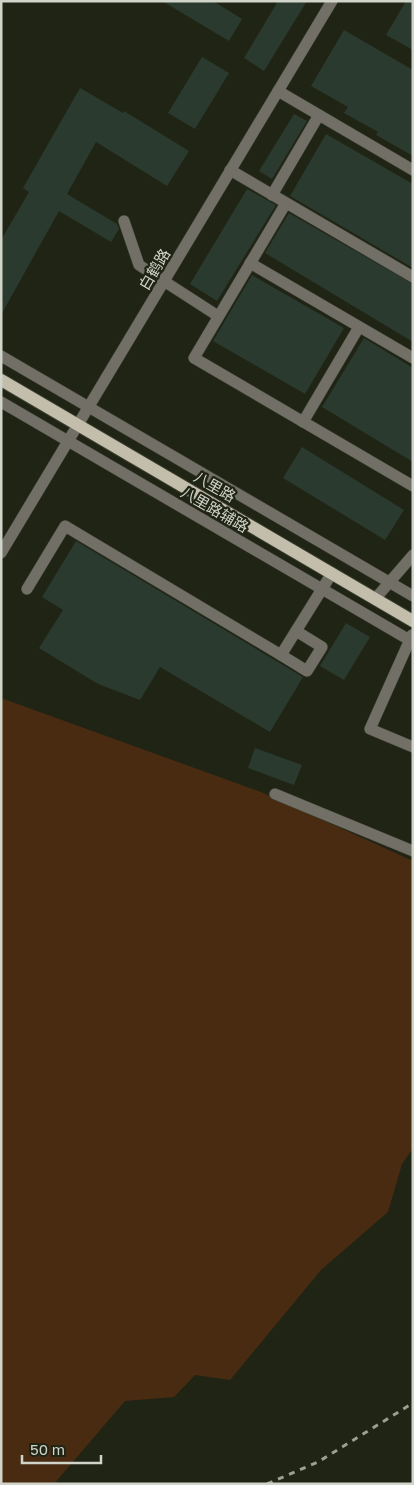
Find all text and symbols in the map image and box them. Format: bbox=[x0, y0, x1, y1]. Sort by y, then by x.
street label: 白鹤路 bbox=[135, 245, 173, 293]
street label: 八里路 bbox=[191, 467, 239, 505]
street label: 八里路辅路 bbox=[178, 482, 252, 536]
scale bar bbox=[22, 1432, 101, 1464]
text: 50 m bbox=[30, 1440, 65, 1458]

